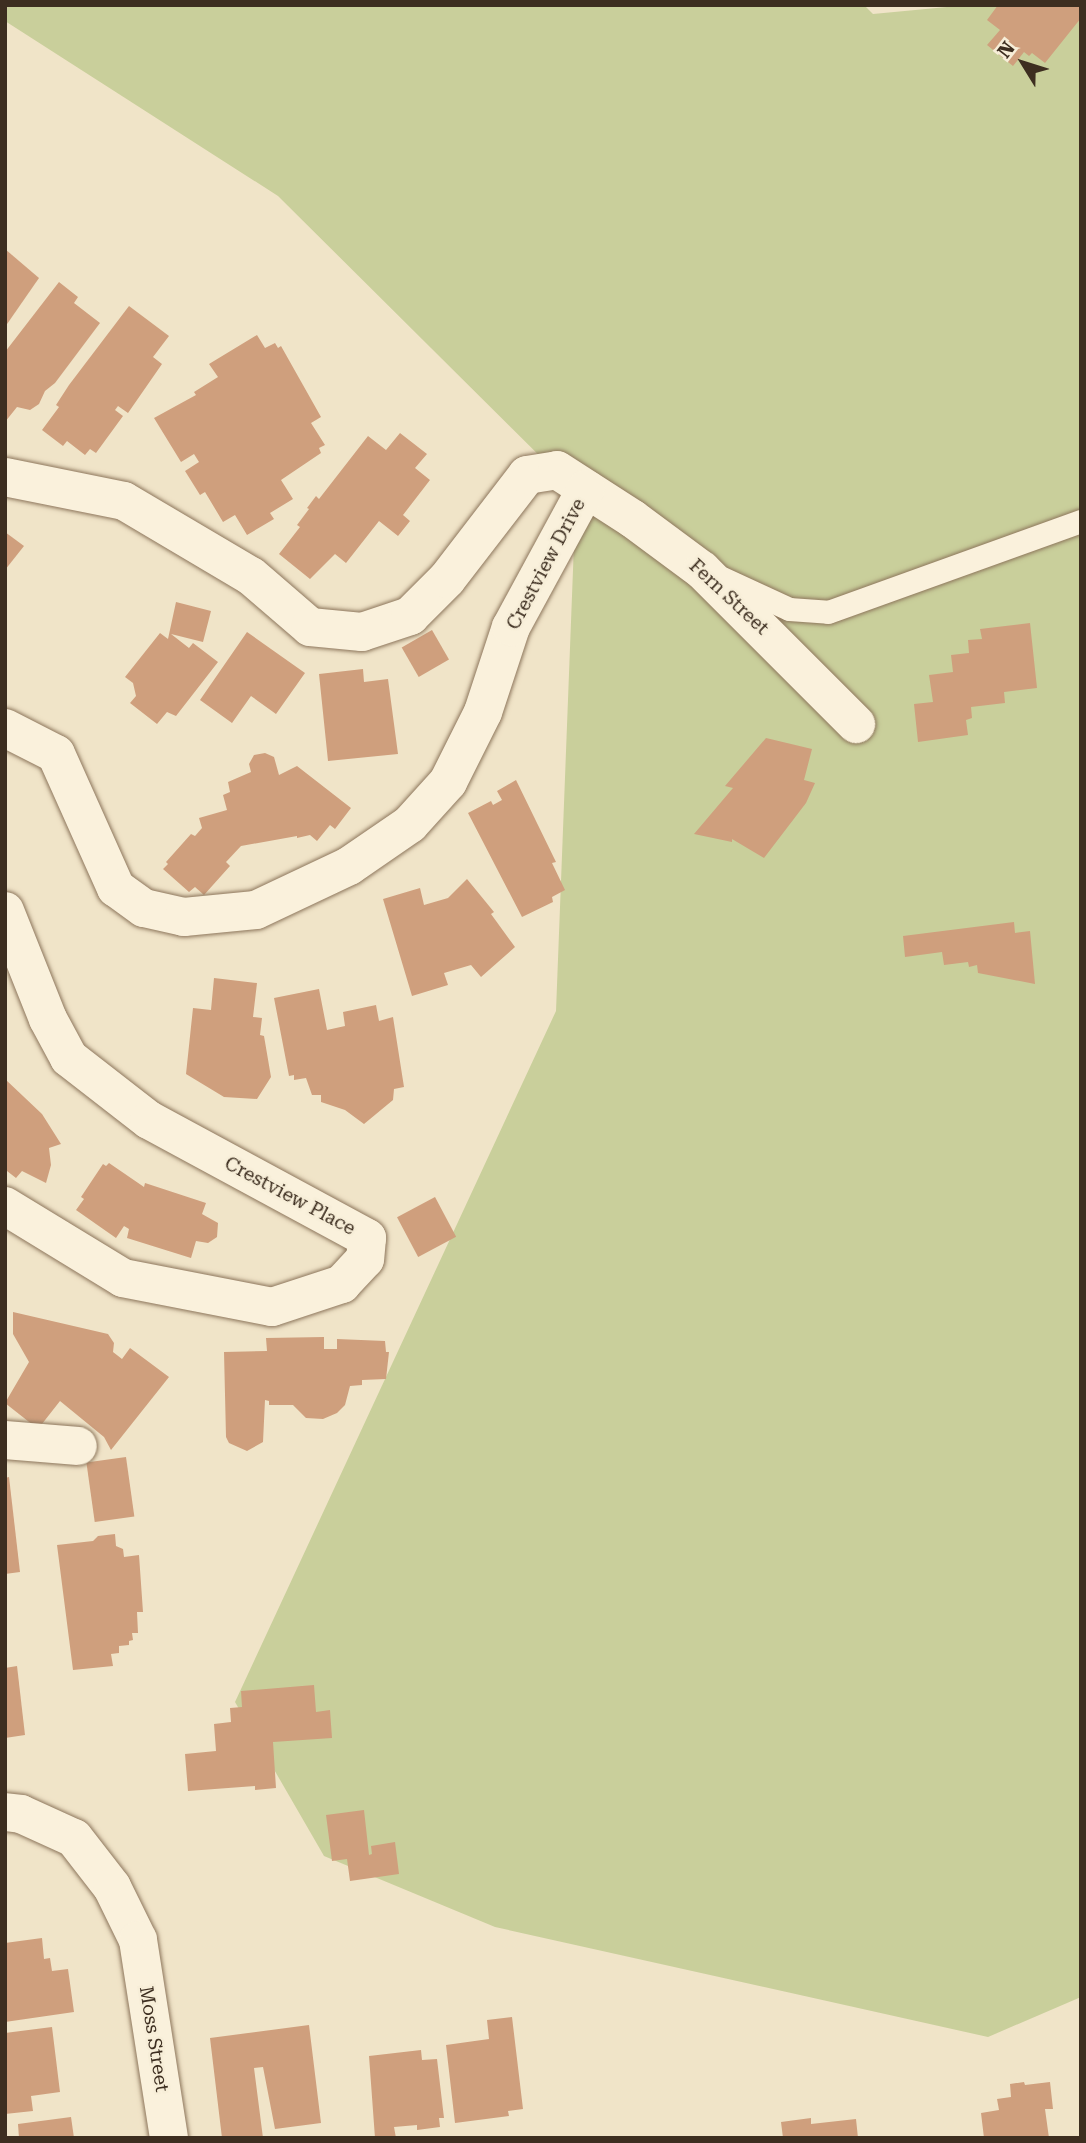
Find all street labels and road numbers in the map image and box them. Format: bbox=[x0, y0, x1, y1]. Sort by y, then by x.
street label: Crestview Drive bbox=[502, 494, 590, 634]
street label: Fern Street bbox=[685, 554, 773, 640]
street label: Crestview Place bbox=[221, 1152, 359, 1240]
street label: Moss Street bbox=[134, 1984, 174, 2094]

